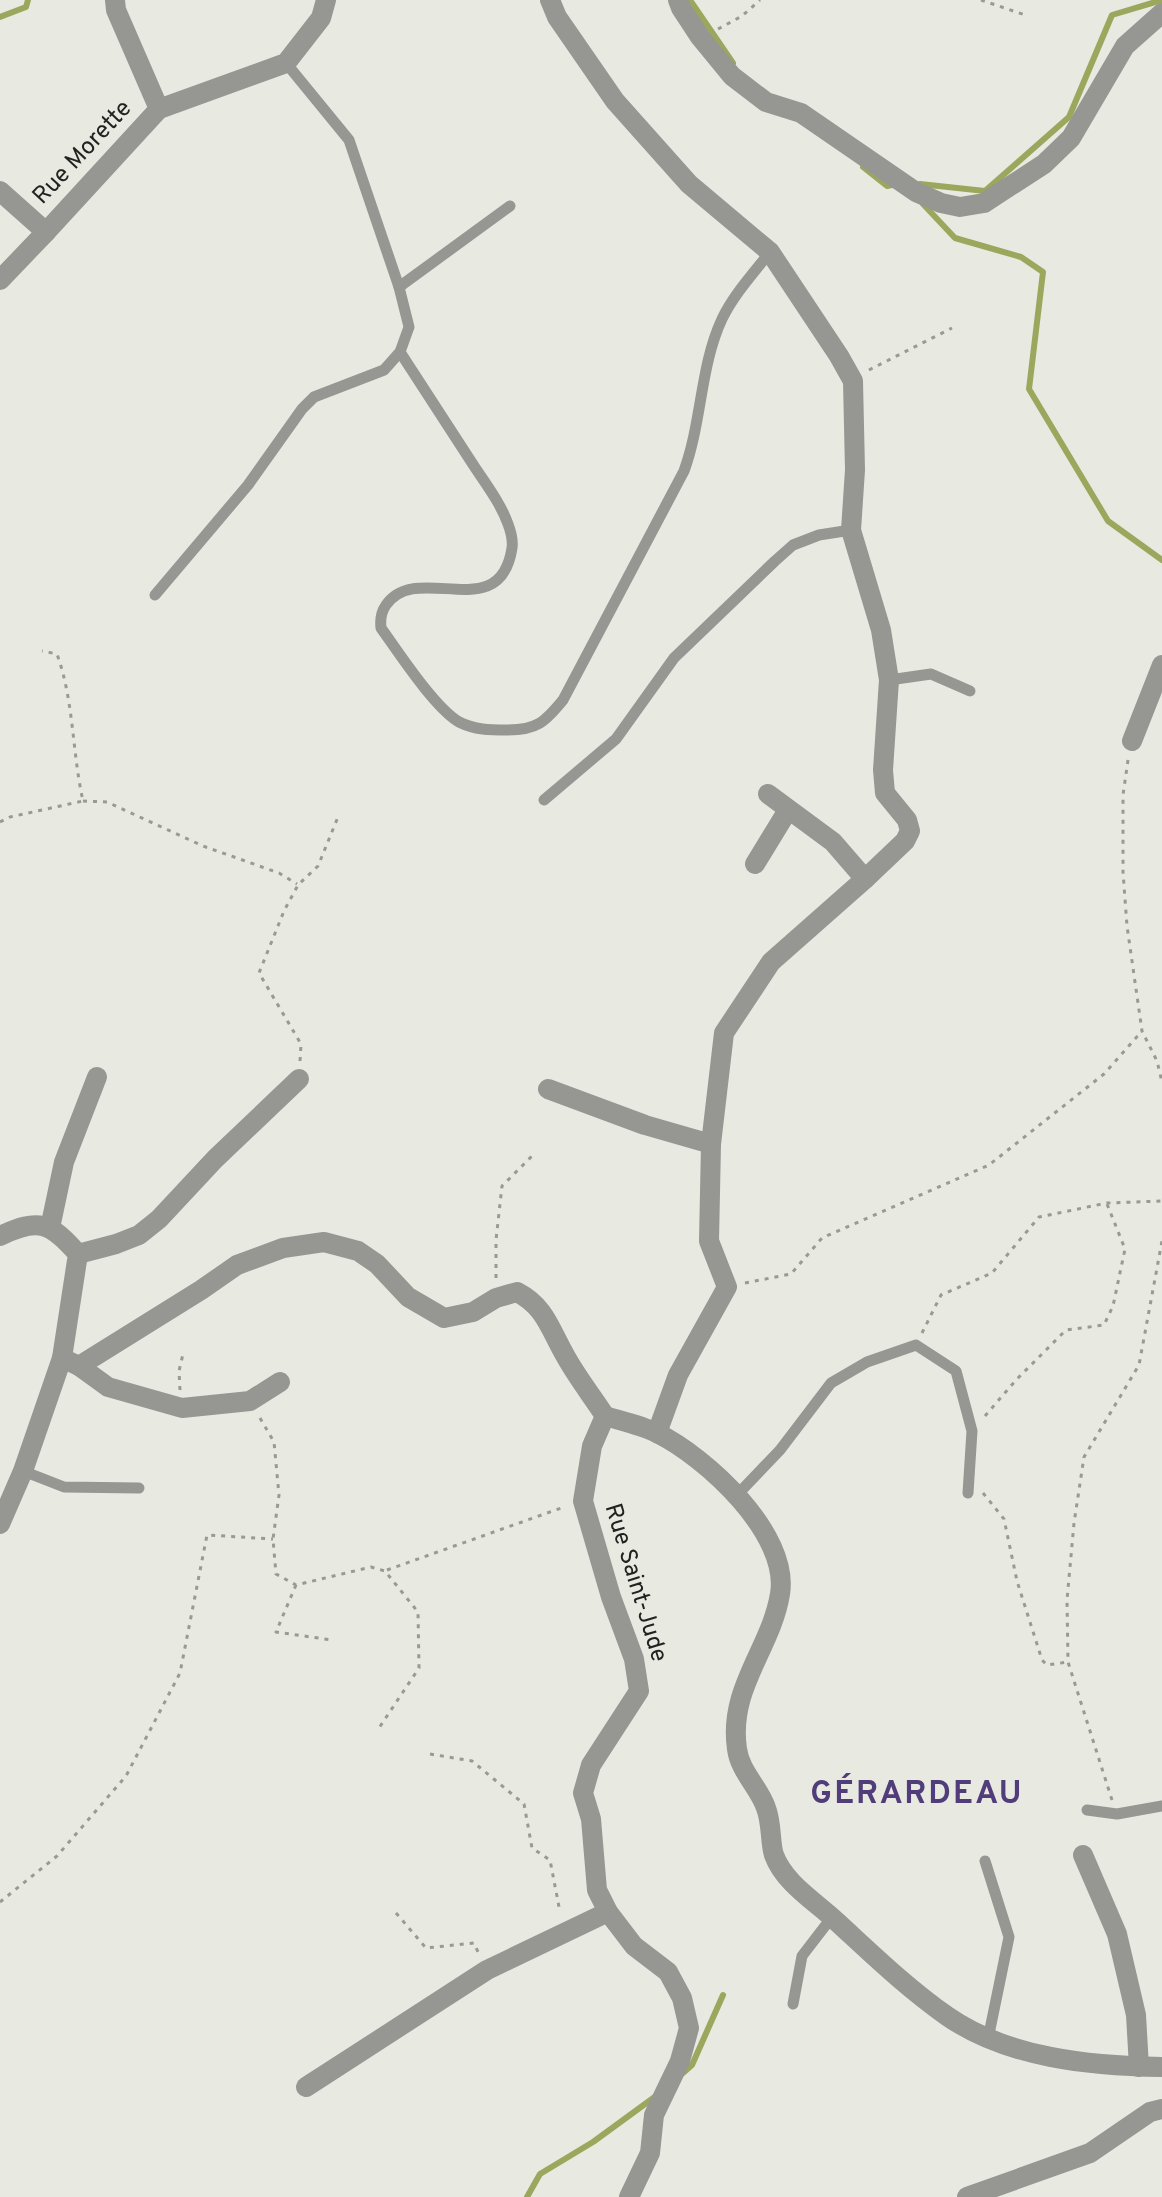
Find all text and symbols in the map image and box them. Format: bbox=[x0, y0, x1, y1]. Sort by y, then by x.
street label: Rue Morette bbox=[27, 94, 139, 212]
street label: Rue Saint-Jude bbox=[597, 1500, 673, 1666]
district label: GÉRARDEAU bbox=[810, 1773, 1024, 1815]

